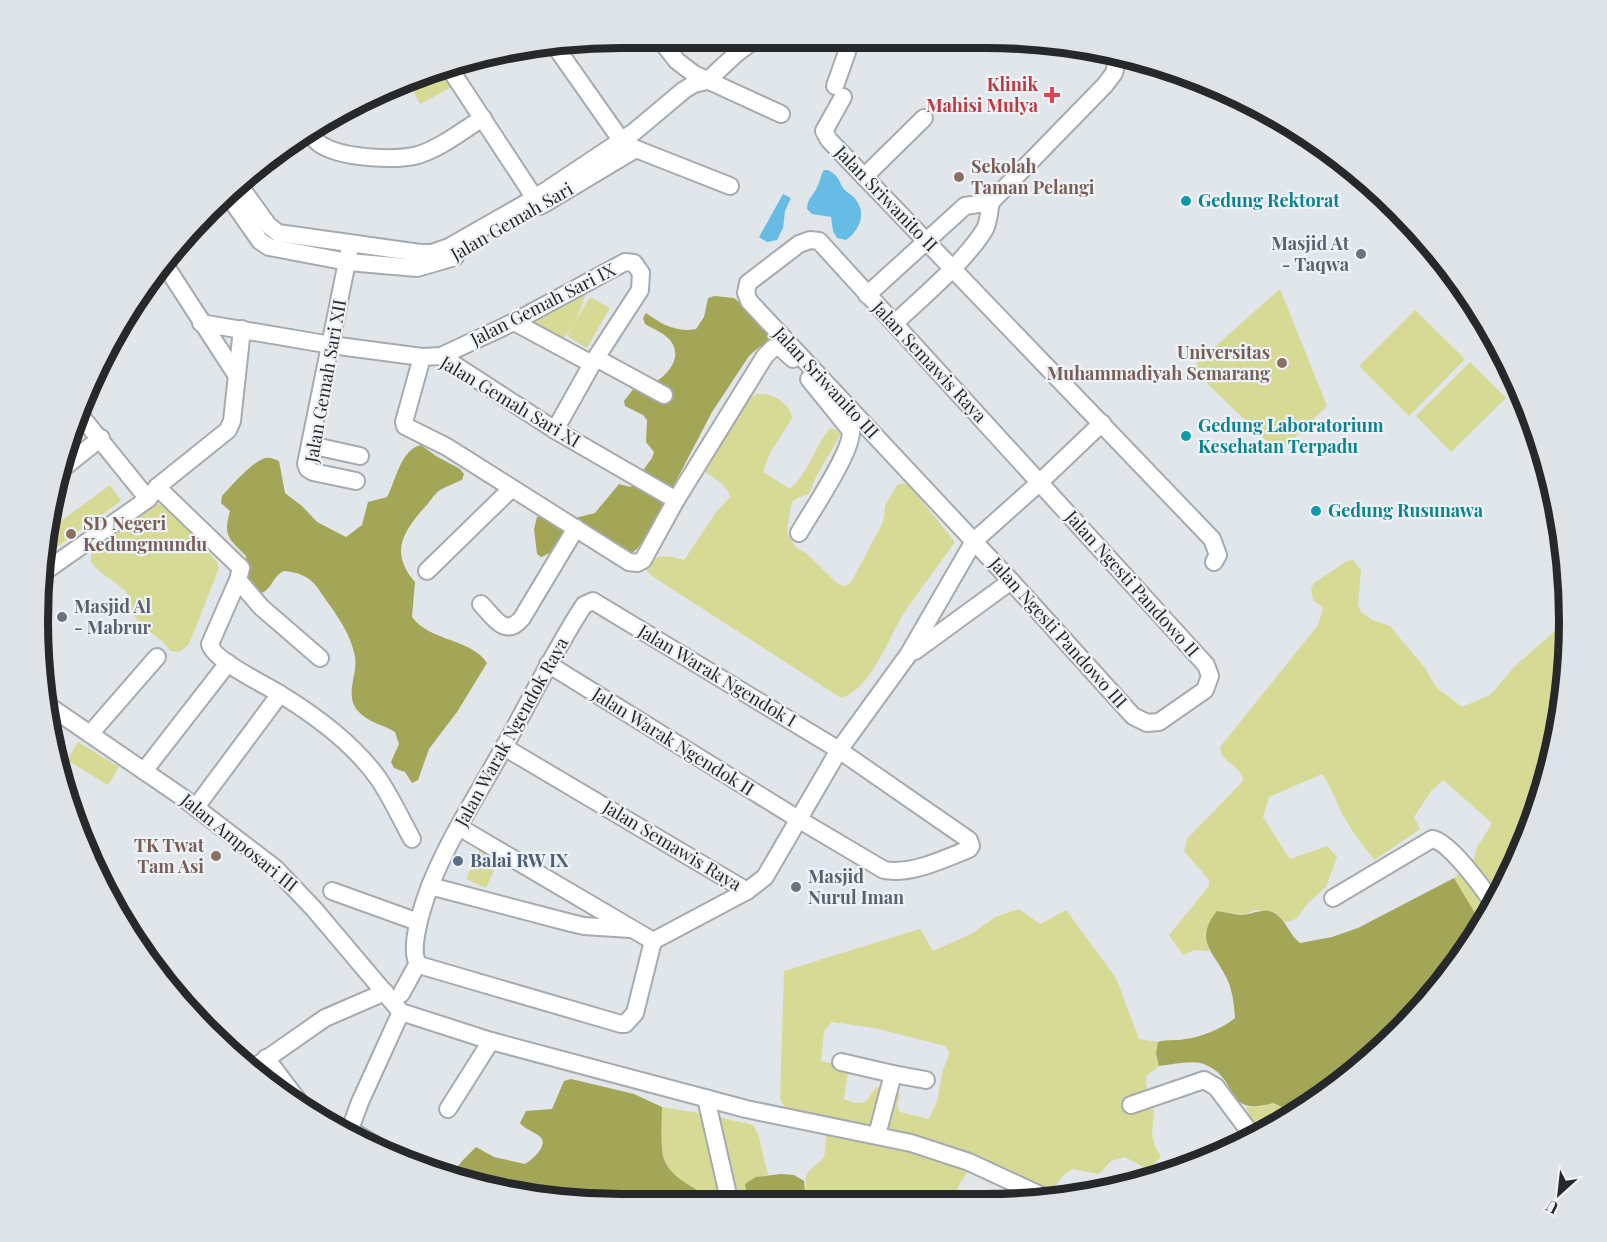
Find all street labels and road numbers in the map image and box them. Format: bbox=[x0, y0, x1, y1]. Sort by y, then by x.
street label: Jalan Sriwanito II bbox=[829, 139, 943, 256]
street label: Jalan Gemah Sari bbox=[445, 176, 577, 266]
street label: Jalan Gemah Sari IX bbox=[465, 257, 620, 351]
street label: Jalan Semawis Raya bbox=[867, 295, 992, 427]
street label: Jalan Gemah Sari XII bbox=[299, 297, 351, 465]
street label: Jalan Sriwanito III bbox=[768, 321, 885, 443]
street label: Jalan Gemah Sari XI bbox=[435, 349, 585, 452]
street label: Jalan Ngesti Pandowo II bbox=[1060, 504, 1205, 662]
street label: Jalan Ngesti Pandowo III bbox=[984, 551, 1133, 713]
street label: Jalan Warak Ngendok I bbox=[633, 618, 801, 732]
street label: Jalan Warak Ngendok Raya bbox=[449, 633, 573, 831]
street label: Jalan Warak Ngendok II bbox=[587, 681, 759, 801]
street label: Jalan Amposari III bbox=[175, 787, 303, 897]
street label: Jalan Semawis Raya bbox=[598, 794, 746, 896]

